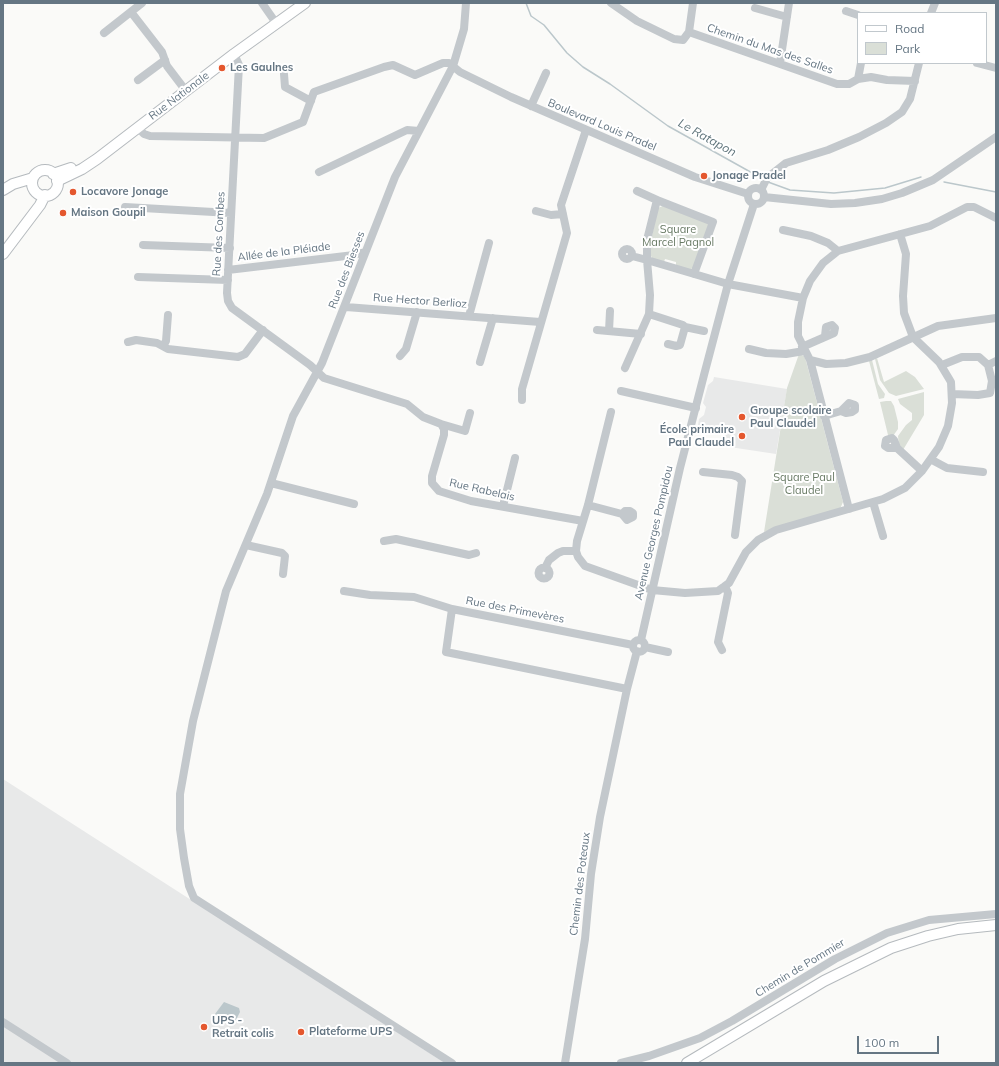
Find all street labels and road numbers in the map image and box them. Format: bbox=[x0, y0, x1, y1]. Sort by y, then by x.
street label: Chemin du Mas des Salles bbox=[705, 21, 835, 77]
street label: Rue Nationale bbox=[146, 69, 212, 123]
street label: Boulevard Louis Pradel bbox=[546, 96, 658, 154]
street label: Rue des Combes bbox=[210, 191, 228, 277]
street label: Rue des Biesses bbox=[326, 229, 368, 311]
street label: Allée de la Pléiade bbox=[237, 240, 331, 264]
street label: Rue Hector Berlioz bbox=[373, 291, 467, 311]
street label: Avenue Georges Pompidou bbox=[632, 464, 676, 602]
street label: Rue Rabelais bbox=[448, 476, 516, 504]
street label: Rue des Primevères bbox=[465, 594, 565, 626]
street label: Chemin des Poteaux bbox=[567, 831, 593, 937]
street label: Chemin de Pommier bbox=[753, 936, 847, 1000]

